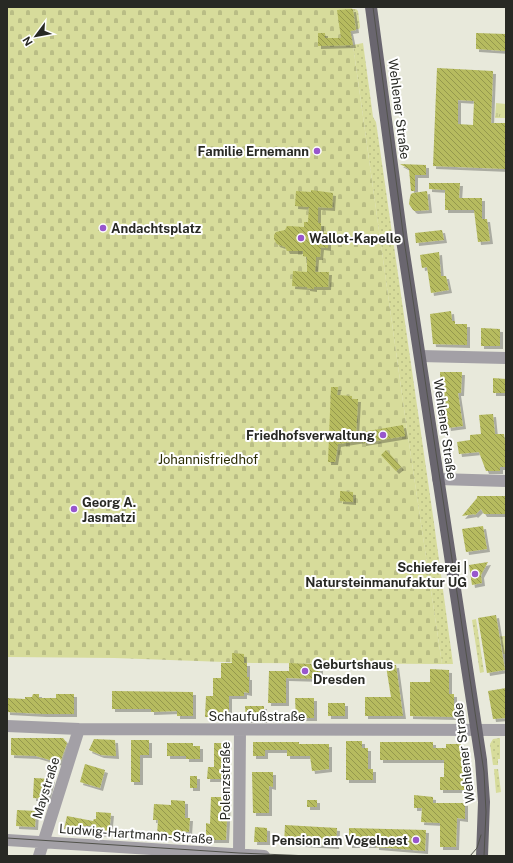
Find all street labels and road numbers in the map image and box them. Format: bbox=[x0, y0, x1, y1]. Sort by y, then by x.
street label: Wehlener Straße bbox=[385, 58, 413, 160]
street label: Wehlener Straße bbox=[431, 378, 459, 480]
street label: Wehlener Straße bbox=[450, 702, 478, 804]
street label: Schaufußstraße bbox=[209, 709, 305, 724]
street label: Polenzstraße bbox=[218, 742, 233, 820]
street label: Maystraße bbox=[29, 755, 63, 821]
street label: Ludwig-Hartmann-Straße bbox=[59, 821, 213, 847]

